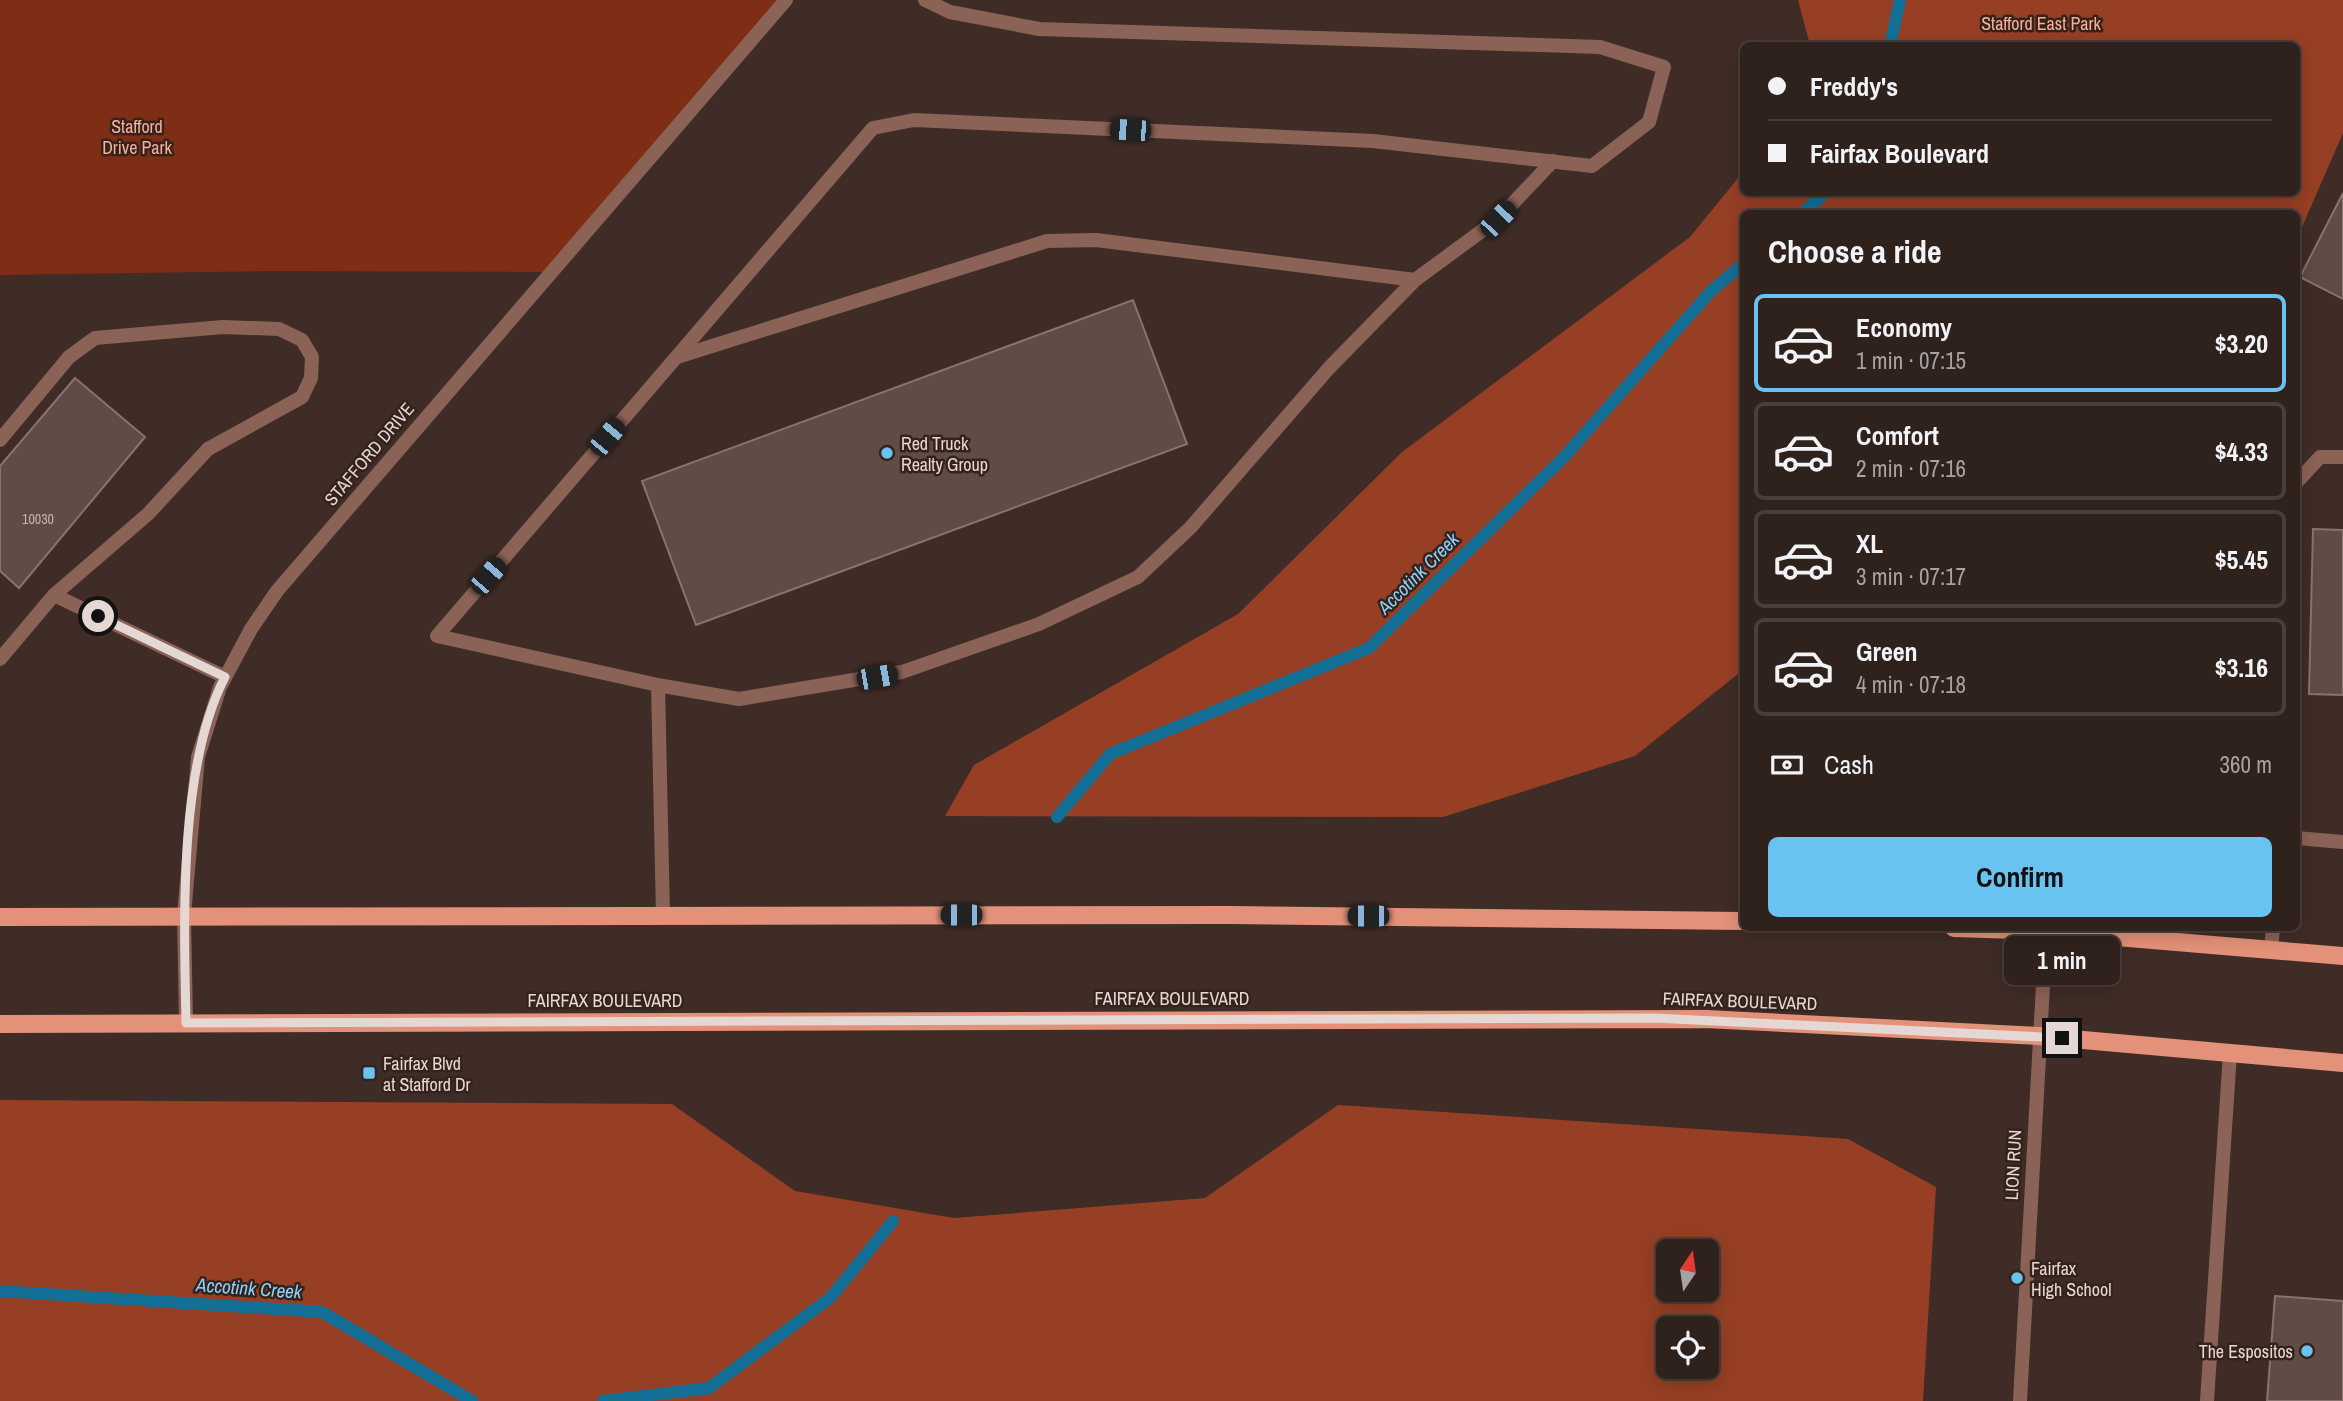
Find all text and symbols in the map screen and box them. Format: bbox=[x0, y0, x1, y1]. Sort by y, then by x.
park label: Stafford East Park bbox=[1981, 11, 2101, 36]
text: Freddy's bbox=[1810, 69, 1898, 104]
park label: Stafford Drive Park bbox=[102, 114, 172, 160]
car bbox=[1109, 118, 1152, 142]
text: Fairfax Boulevard bbox=[1810, 136, 1989, 171]
car bbox=[1476, 197, 1521, 241]
text: Choose a ride bbox=[1768, 230, 1942, 273]
text: Economy bbox=[1856, 310, 1952, 345]
icon: car bbox=[1772, 312, 1835, 375]
text: $3.20 bbox=[2215, 326, 2268, 361]
text: 1 min · 07:15 bbox=[1856, 345, 1966, 376]
street label: STAFFORD DRIVE bbox=[318, 397, 420, 511]
car bbox=[586, 414, 629, 460]
text: Comfort bbox=[1856, 418, 1939, 453]
icon: car bbox=[1772, 420, 1835, 483]
place label: Red Truck Realty Group bbox=[901, 431, 988, 477]
text: $4.33 bbox=[2215, 434, 2268, 469]
marker: Red Truck Realty Group bbox=[879, 445, 895, 461]
text: 2 min · 07:16 bbox=[1856, 453, 1966, 484]
house number: 10030 bbox=[22, 510, 54, 528]
water label: Accotink Creek bbox=[1371, 526, 1465, 620]
text: XL bbox=[1856, 526, 1883, 561]
icon: car bbox=[1772, 528, 1835, 591]
text: $5.45 bbox=[2215, 542, 2268, 577]
car bbox=[467, 553, 510, 599]
text: 3 min · 07:17 bbox=[1856, 561, 1966, 592]
route start bbox=[82, 600, 114, 632]
text: Green bbox=[1856, 634, 1918, 669]
icon: car bbox=[1772, 636, 1835, 699]
text: $3.16 bbox=[2215, 650, 2268, 685]
car bbox=[855, 663, 900, 691]
text: 4 min · 07:18 bbox=[1856, 669, 1966, 700]
icon: cash bbox=[1768, 746, 1806, 784]
text: Cash bbox=[1824, 747, 1874, 782]
text: 360 m bbox=[2220, 749, 2272, 780]
button: Confirm bbox=[1768, 837, 2272, 917]
car bbox=[941, 905, 983, 926]
car bbox=[1348, 906, 1390, 927]
callout: 1 min bbox=[2004, 936, 2120, 986]
text: 1 min bbox=[2037, 945, 2087, 976]
street label: FAIRFAX BOULEVARD bbox=[1095, 986, 1249, 1011]
street label: FAIRFAX BOULEVARD bbox=[1662, 986, 1818, 1016]
street label: FAIRFAX BOULEVARD bbox=[528, 988, 682, 1013]
route end bbox=[2046, 1022, 2078, 1054]
place label: Fairfax Blvd at Stafford Dr bbox=[383, 1051, 471, 1097]
marker: Fairfax Blvd at Stafford Dr bbox=[361, 1065, 377, 1081]
street label: LION RUN bbox=[1999, 1129, 2027, 1201]
north arrow bbox=[1656, 1239, 1718, 1302]
map controls bbox=[1656, 1239, 1719, 1379]
place label: Fairfax High School bbox=[2031, 1256, 2111, 1302]
marker: Fairfax High School bbox=[2009, 1270, 2025, 1286]
water label: Accotink Creek bbox=[194, 1271, 304, 1305]
button: locate bbox=[1656, 1316, 1719, 1379]
place label: The Espositos bbox=[2199, 1339, 2293, 1364]
marker: The Espositos bbox=[2299, 1343, 2315, 1359]

